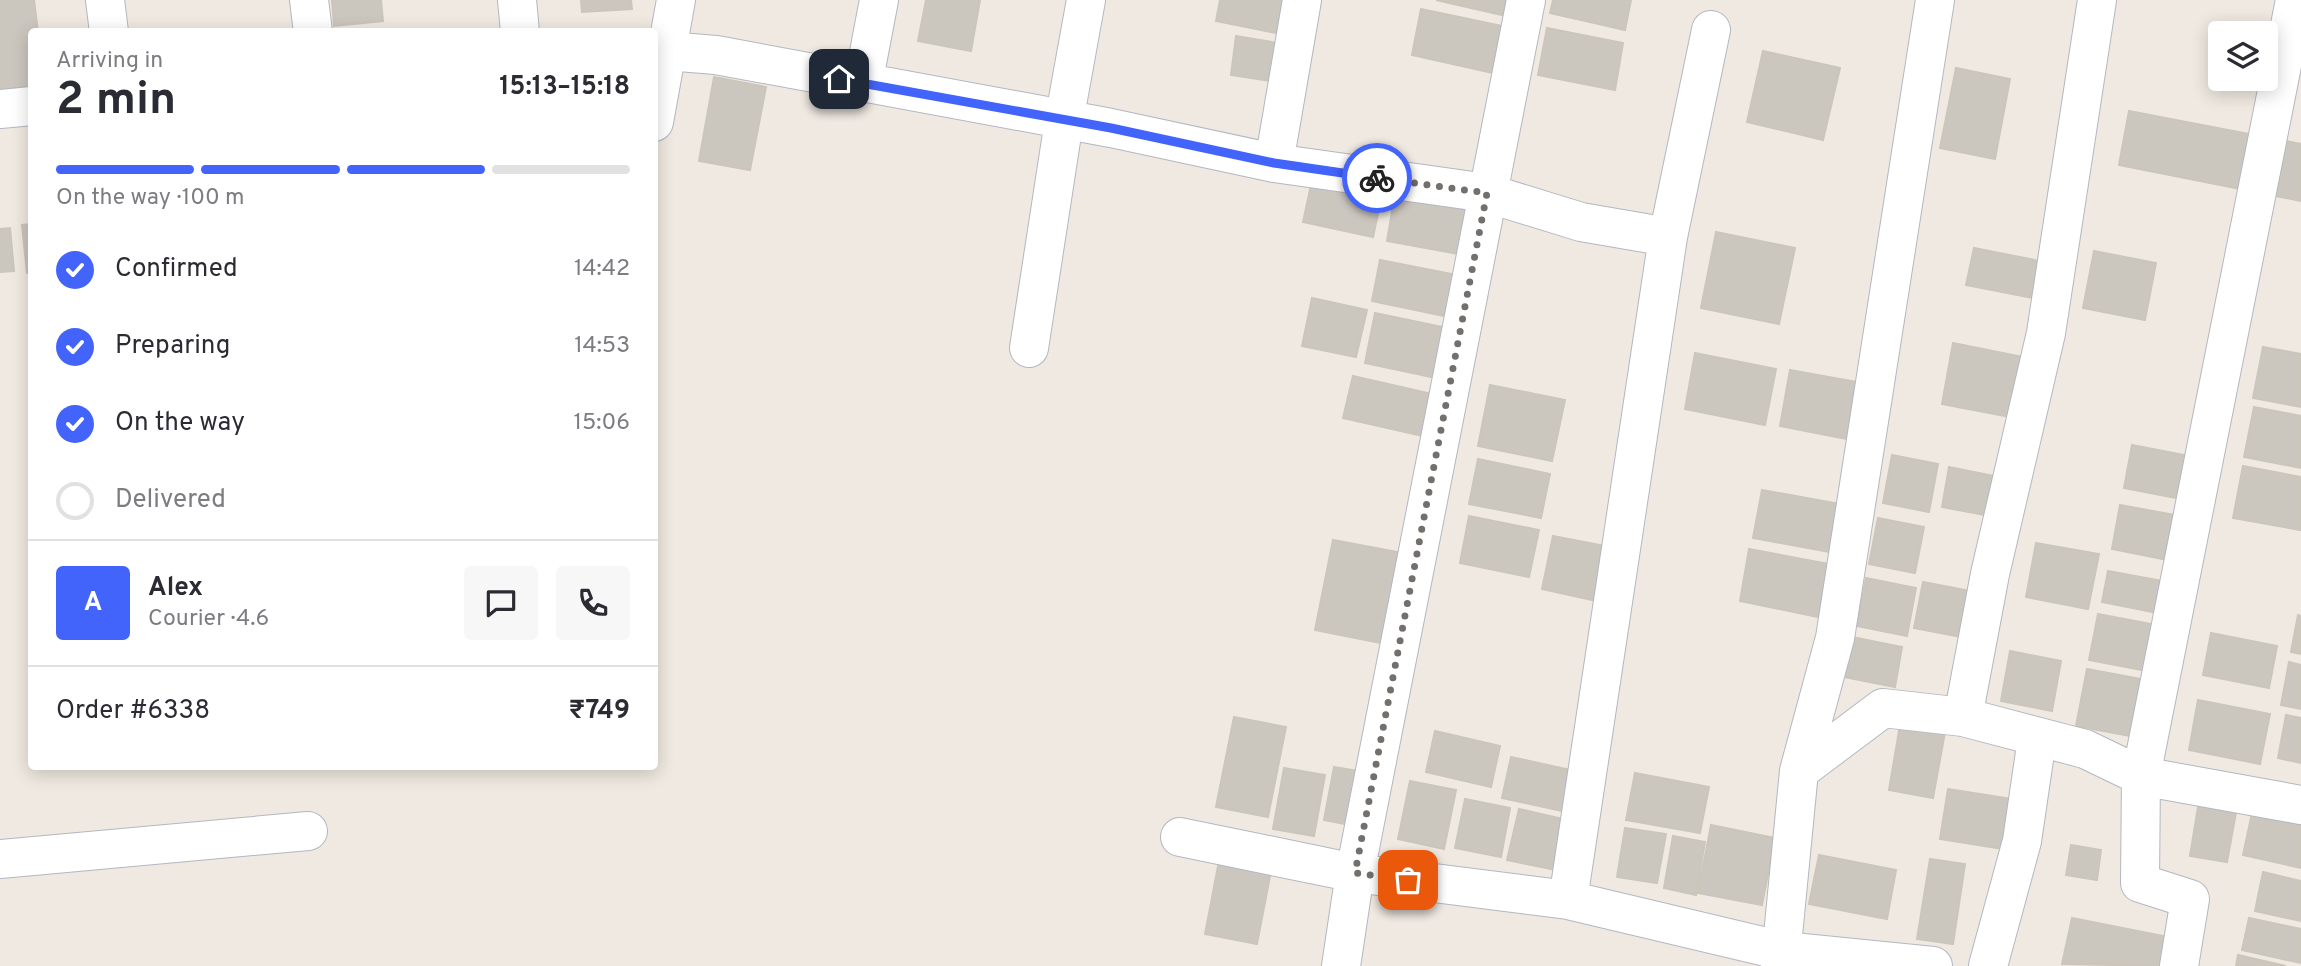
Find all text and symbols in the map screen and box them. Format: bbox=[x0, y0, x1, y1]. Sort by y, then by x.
map controls bbox=[2208, 21, 2278, 91]
button: layers bbox=[2208, 21, 2278, 91]
text: Arriving in bbox=[56, 47, 163, 76]
pin bbox=[809, 49, 869, 109]
icon: home bbox=[820, 60, 858, 98]
text: 15:13–15:18 bbox=[499, 71, 630, 104]
text: 2 min bbox=[56, 72, 176, 131]
courier bbox=[1342, 143, 1412, 213]
icon: bike bbox=[1358, 159, 1396, 197]
text: On the way · 100 m bbox=[56, 184, 245, 213]
icon: check bbox=[56, 251, 94, 289]
text: Confirmed bbox=[115, 253, 238, 286]
text: 14:42 bbox=[574, 255, 630, 284]
icon: check bbox=[56, 328, 94, 366]
text: Preparing bbox=[115, 330, 230, 363]
text: 14:53 bbox=[574, 332, 630, 361]
icon: check bbox=[56, 405, 94, 443]
text: On the way bbox=[115, 407, 245, 440]
text: 15:06 bbox=[573, 409, 630, 438]
text: Delivered bbox=[115, 484, 226, 517]
button: chat bbox=[464, 566, 538, 640]
button: phone bbox=[556, 566, 630, 640]
text: Alex bbox=[148, 572, 203, 605]
text: A bbox=[84, 587, 102, 620]
text: Courier · 4.6 bbox=[148, 605, 269, 634]
text: Order #6338 bbox=[56, 695, 210, 728]
text: ₹749 bbox=[568, 695, 630, 728]
pin bbox=[1378, 850, 1438, 910]
icon: bag bbox=[1389, 861, 1427, 899]

